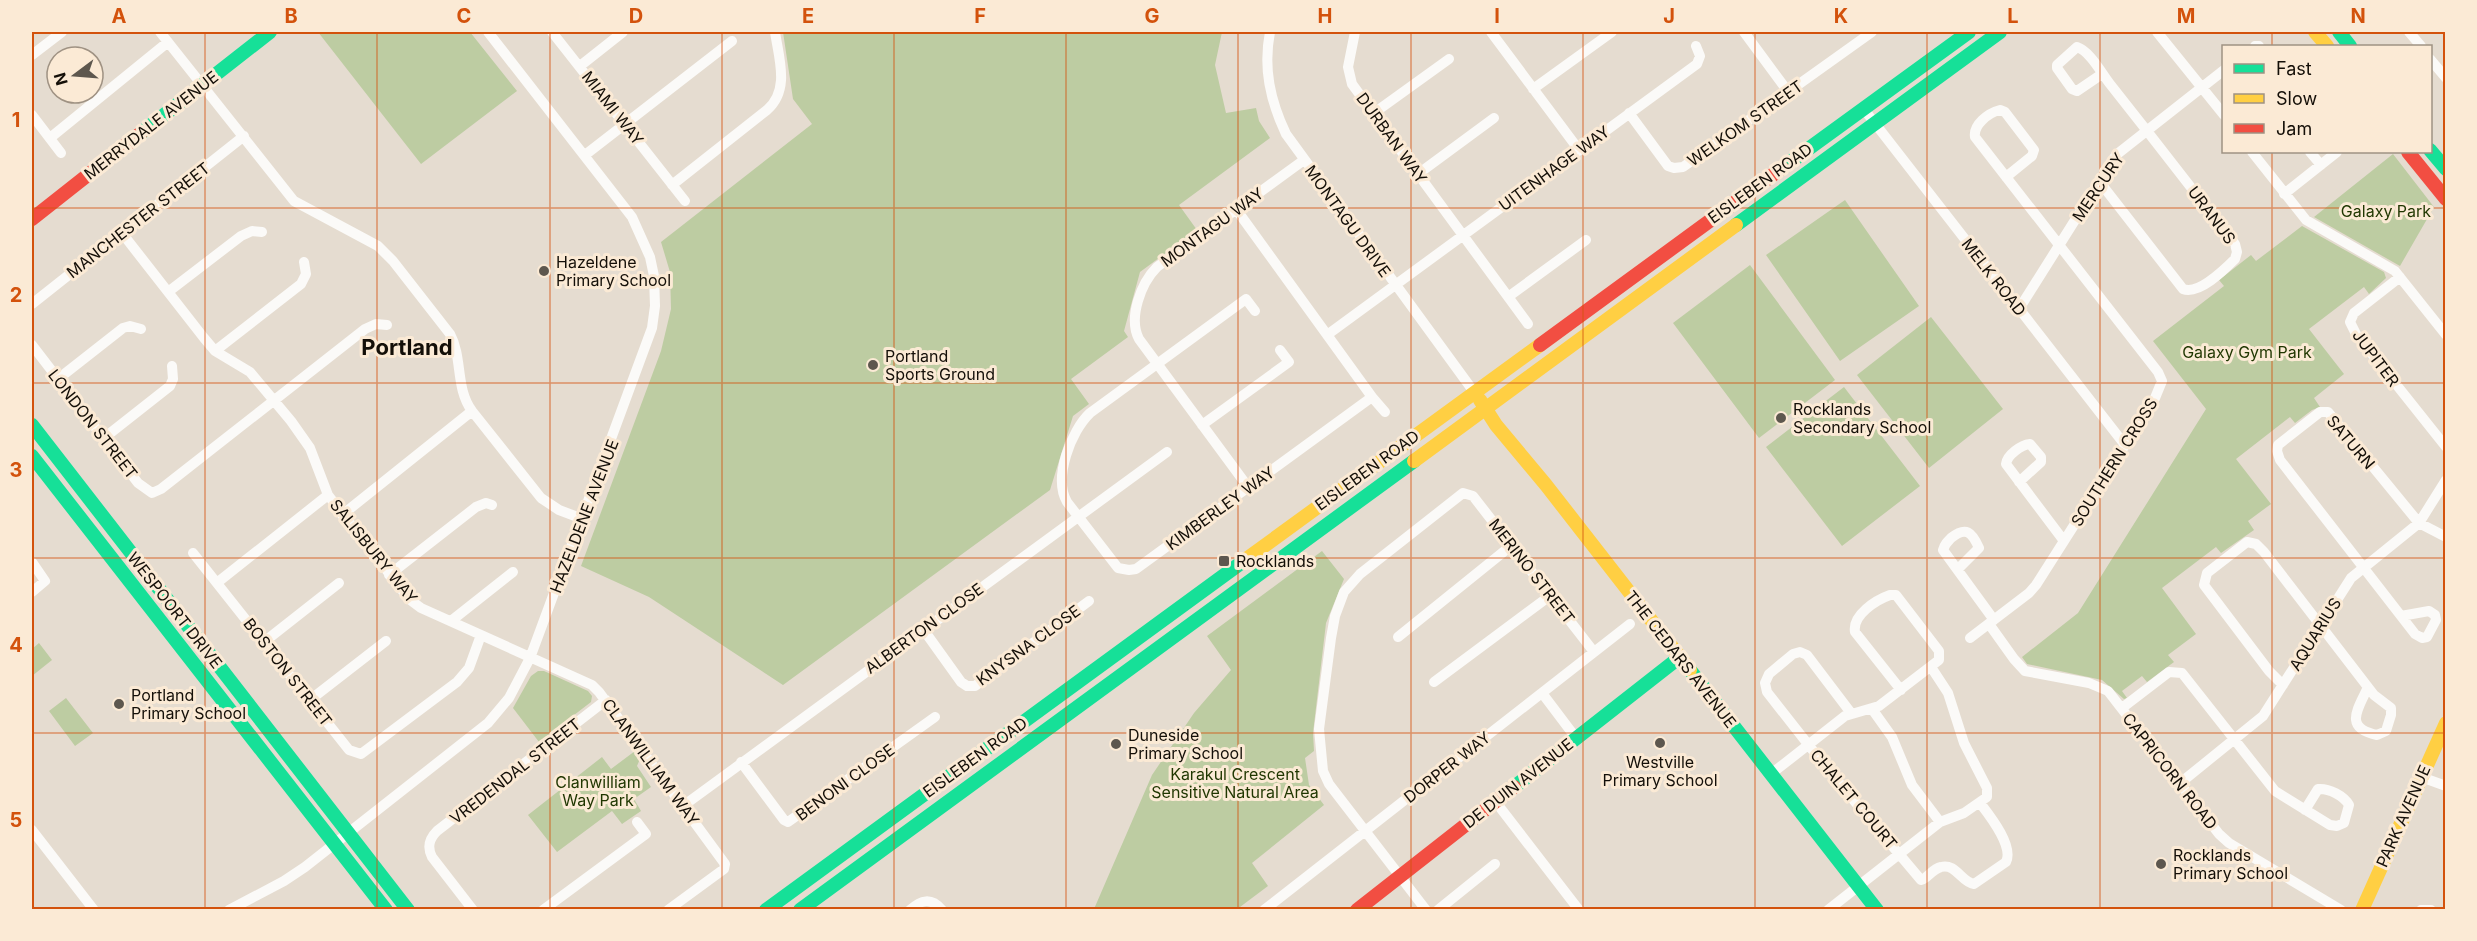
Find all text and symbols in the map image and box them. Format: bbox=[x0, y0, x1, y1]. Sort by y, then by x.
text: A bbox=[112, 4, 127, 28]
text: B bbox=[284, 4, 298, 28]
text: C bbox=[457, 4, 471, 28]
text: D bbox=[629, 4, 643, 28]
text: E bbox=[802, 4, 814, 28]
text: F bbox=[974, 4, 986, 28]
text: G bbox=[1144, 4, 1160, 28]
text: H bbox=[1318, 4, 1332, 28]
text: I bbox=[1494, 4, 1500, 28]
text: J bbox=[1663, 4, 1675, 28]
text: K bbox=[1834, 4, 1848, 28]
text: L bbox=[2007, 4, 2019, 28]
text: M bbox=[2177, 4, 2195, 28]
text: N bbox=[2350, 4, 2366, 28]
north arrow bbox=[45, 45, 105, 105]
legend bbox=[2222, 45, 2432, 153]
text: Fast bbox=[2276, 58, 2312, 79]
street label: MERRYDALE AVENUE bbox=[80, 66, 222, 184]
street label: MIAMI WAY bbox=[578, 67, 648, 149]
text: N bbox=[49, 71, 72, 88]
street label: WELKOM STREET bbox=[1683, 76, 1807, 170]
text: Slow bbox=[2276, 88, 2317, 109]
street label: DURBAN WAY bbox=[1352, 89, 1432, 187]
text: 1 bbox=[12, 108, 20, 132]
text: Jam bbox=[2276, 118, 2312, 139]
street label: UITENHAGE WAY bbox=[1495, 121, 1613, 215]
street label: EISLEBEN ROAD bbox=[1704, 138, 1816, 228]
street label: MERCURY bbox=[2068, 149, 2128, 225]
street label: MANCHESTER STREET bbox=[62, 158, 214, 282]
street label: MONTAGU DRIVE bbox=[1301, 161, 1395, 281]
street label: URANUS bbox=[2184, 182, 2240, 248]
street label: MONTAGU WAY bbox=[1157, 183, 1267, 271]
park label: Galaxy Park bbox=[2341, 201, 2431, 221]
street label: MELK ROAD bbox=[1958, 234, 2030, 320]
place label: Hazeldene Primary School bbox=[556, 252, 671, 290]
marker: Hazeldene Primary School bbox=[537, 264, 551, 278]
text: 2 bbox=[10, 283, 22, 307]
street label: JUPITER bbox=[2348, 326, 2404, 390]
district label: Portland bbox=[361, 334, 453, 360]
park label: Galaxy Gym Park bbox=[2182, 342, 2312, 362]
place label: Portland Sports Ground bbox=[885, 346, 995, 384]
marker: Portland Sports Ground bbox=[866, 358, 880, 372]
street label: LONDON STREET bbox=[44, 365, 142, 483]
street label: SOUTHERN CROSS bbox=[2066, 394, 2162, 530]
place label: Rocklands Secondary School bbox=[1793, 399, 1931, 437]
marker: Rocklands Secondary School bbox=[1774, 411, 1788, 425]
street label: SATURN bbox=[2323, 411, 2379, 473]
street label: EISLEBEN ROAD bbox=[1311, 425, 1423, 515]
street label: HAZELDENE AVENUE bbox=[545, 436, 623, 596]
text: 3 bbox=[10, 458, 22, 482]
street label: KIMBERLEY WAY bbox=[1162, 462, 1278, 554]
street label: SALISBURY WAY bbox=[326, 495, 422, 607]
street label: MERINO STREET bbox=[1485, 514, 1579, 628]
street label: WESPOORT DRIVE bbox=[123, 548, 227, 672]
place label: Rocklands bbox=[1236, 551, 1314, 571]
marker: Rocklands bbox=[1217, 554, 1231, 568]
street label: ALBERTON CLOSE bbox=[861, 578, 987, 678]
street label: THE CEDARS AVENUE bbox=[1621, 586, 1741, 732]
street label: AQUARIUS bbox=[2285, 594, 2345, 674]
street label: KNYSNA CLOSE bbox=[972, 600, 1084, 690]
street label: BOSTON STREET bbox=[239, 614, 337, 730]
text: 4 bbox=[9, 633, 23, 657]
place label: Portland Primary School bbox=[131, 685, 246, 723]
street label: CLANWILLIAM WAY bbox=[598, 695, 704, 829]
marker: Portland Primary School bbox=[112, 697, 126, 711]
street label: CAPRICORN ROAD bbox=[2118, 709, 2222, 833]
street label: EISLEBEN ROAD bbox=[919, 712, 1031, 802]
street label: VREDENDAL STREET bbox=[446, 714, 584, 828]
place label: Duneside Primary School bbox=[1128, 725, 1243, 763]
street label: DORPER WAY bbox=[1400, 727, 1494, 807]
street label: DE DUIN AVENUE bbox=[1459, 734, 1577, 832]
marker: Westville Primary School bbox=[1653, 736, 1667, 750]
marker: Duneside Primary School bbox=[1109, 737, 1123, 751]
street label: BENONI CLOSE bbox=[792, 739, 898, 825]
street label: CHALET COURT bbox=[1806, 745, 1902, 853]
place label: Westville Primary School bbox=[1602, 752, 1718, 790]
street label: PARK AVENUE bbox=[2372, 762, 2434, 870]
park label: Karakul Crescent Sensitive Natural Area bbox=[1151, 764, 1319, 802]
park label: Clanwilliam Way Park bbox=[555, 772, 641, 810]
text: 5 bbox=[10, 808, 22, 832]
place label: Rocklands Primary School bbox=[2173, 845, 2288, 883]
marker: Rocklands Primary School bbox=[2154, 857, 2168, 871]

